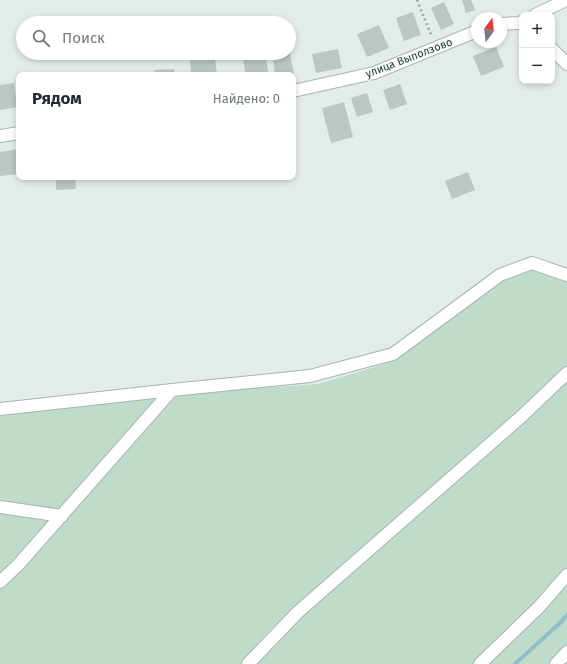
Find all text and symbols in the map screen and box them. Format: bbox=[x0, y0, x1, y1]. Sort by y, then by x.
north arrow bbox=[471, 12, 507, 48]
map controls bbox=[519, 12, 555, 84]
button: + bbox=[519, 12, 555, 48]
search box bbox=[16, 16, 296, 60]
icon: search bbox=[30, 27, 52, 49]
text: Поиск bbox=[62, 29, 105, 47]
street label: улица Выползово bbox=[364, 35, 454, 81]
button: − bbox=[519, 48, 555, 84]
text: Рядом bbox=[32, 88, 82, 109]
text: Найдено: 0 bbox=[213, 91, 280, 106]

